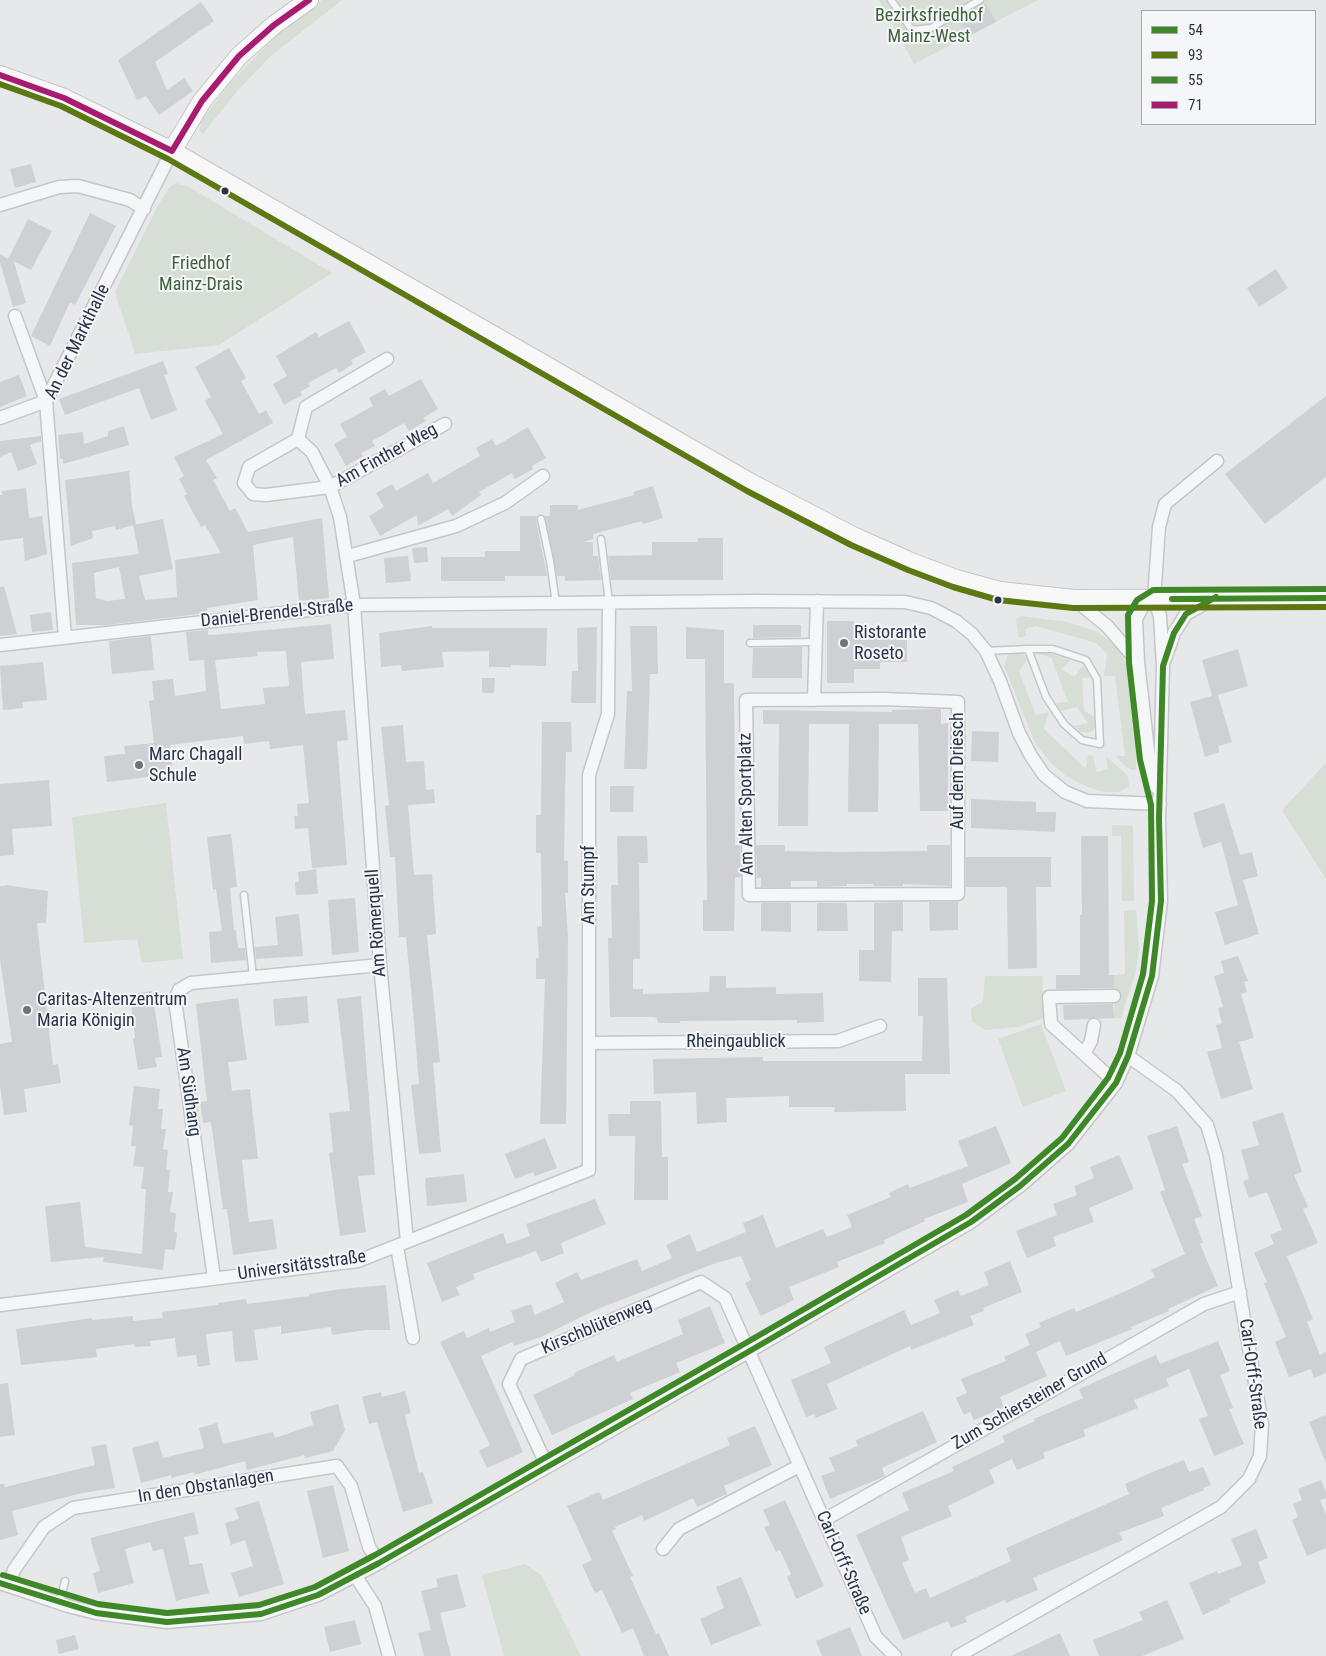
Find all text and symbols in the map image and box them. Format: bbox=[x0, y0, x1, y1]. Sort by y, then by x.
park label: Bezirksfriedhof Mainz-West bbox=[875, 5, 983, 48]
legend bbox=[1141, 10, 1316, 125]
text: 54 bbox=[1188, 21, 1203, 39]
text: 93 bbox=[1188, 46, 1203, 64]
text: 55 bbox=[1188, 71, 1203, 89]
text: 71 bbox=[1188, 96, 1203, 114]
unlabelled marker bbox=[220, 186, 230, 196]
park label: Friedhof Mainz-Drais bbox=[159, 253, 243, 296]
street label: An der Markthalle bbox=[41, 281, 115, 403]
street label: Am Finther Weg bbox=[333, 419, 441, 493]
street label: Daniel-Brendel-Straße bbox=[200, 595, 354, 633]
unlabelled marker bbox=[993, 595, 1003, 605]
place label: Ristorante Roseto bbox=[854, 622, 926, 664]
marker: Ristorante Roseto bbox=[838, 637, 850, 649]
street label: Auf dem Driesch bbox=[947, 712, 969, 830]
street label: Am Alten Sportplatz bbox=[735, 733, 759, 875]
place label: Marc Chagall Schule bbox=[149, 744, 242, 786]
marker: Marc Chagall Schule bbox=[133, 759, 145, 771]
street label: Am Stumpf bbox=[578, 845, 600, 925]
street label: Am Römerquell bbox=[362, 868, 392, 978]
place label: Caritas-Altenzentrum Maria Königin bbox=[37, 989, 187, 1032]
marker: Caritas-Altenzentrum Maria Königin bbox=[21, 1004, 33, 1016]
street label: Rheingaublick bbox=[686, 1031, 786, 1053]
street label: Am Südhang bbox=[171, 1046, 205, 1138]
street label: Universitätsstraße bbox=[236, 1246, 368, 1286]
street label: Kirschblütenweg bbox=[539, 1294, 655, 1360]
street label: Carl-Orff-Straße bbox=[1234, 1317, 1270, 1431]
street label: Zum Schiersteiner Grund bbox=[949, 1349, 1111, 1455]
street label: In den Obstanlagen bbox=[137, 1466, 275, 1508]
street label: Carl-Orff-Straße bbox=[810, 1508, 876, 1618]

